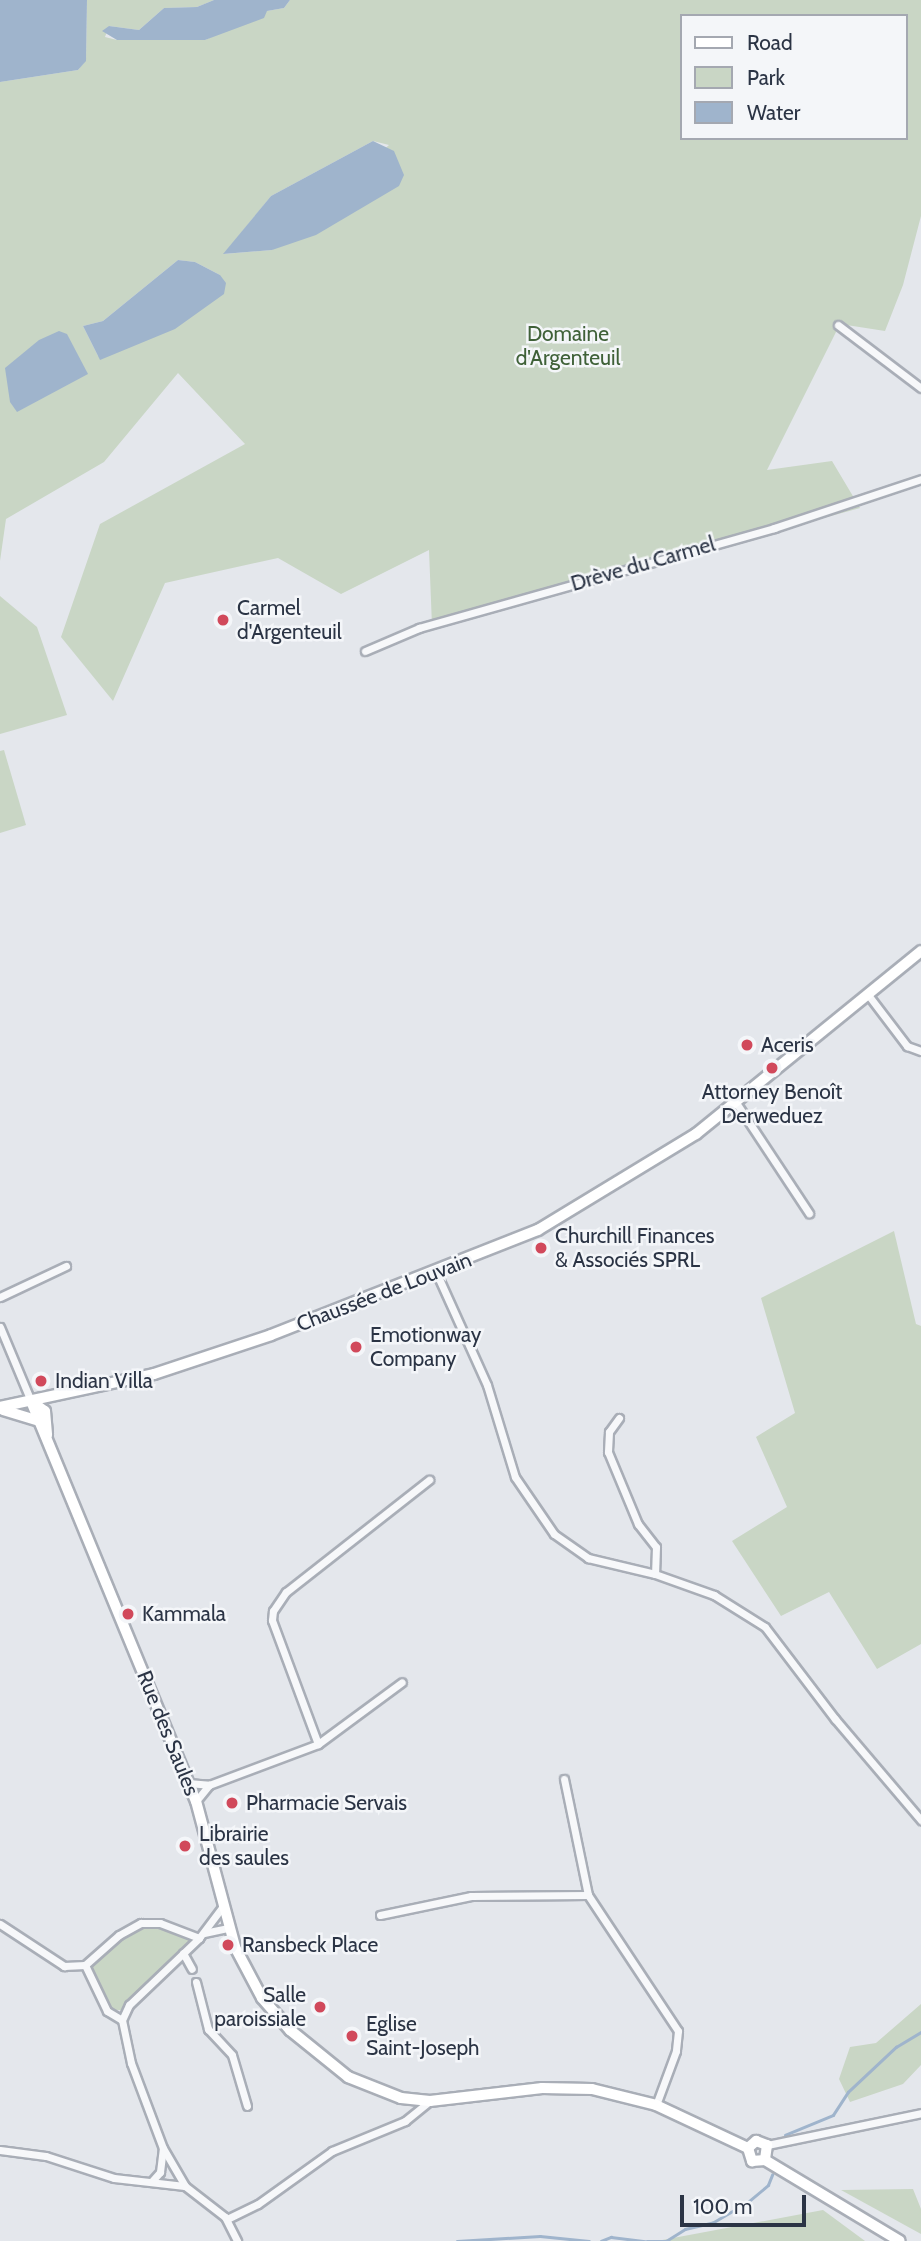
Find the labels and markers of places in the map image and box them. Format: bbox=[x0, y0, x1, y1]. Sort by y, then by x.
place label: Carmel d'Argenteuil bbox=[237, 595, 342, 645]
marker: Carmel d'Argenteuil bbox=[215, 612, 231, 628]
place label: Aceris bbox=[761, 1032, 814, 1058]
marker: Aceris bbox=[739, 1037, 755, 1053]
marker: Attorney Benoît Derweduez bbox=[764, 1060, 780, 1076]
place label: Attorney Benoît Derweduez bbox=[702, 1079, 842, 1129]
place label: Churchill Finances & Associés SPRL bbox=[555, 1223, 714, 1273]
marker: Churchill Finances & Associés SPRL bbox=[533, 1240, 549, 1256]
place label: Emotionway Company bbox=[370, 1322, 481, 1372]
marker: Emotionway Company bbox=[348, 1339, 364, 1355]
place label: Indian Villa bbox=[55, 1368, 153, 1394]
marker: Indian Villa bbox=[33, 1373, 49, 1389]
place label: Kammala bbox=[142, 1601, 226, 1627]
marker: Kammala bbox=[120, 1606, 136, 1622]
place label: Pharmacie Servais bbox=[246, 1790, 407, 1816]
marker: Pharmacie Servais bbox=[224, 1795, 240, 1811]
place label: Librairie des saules bbox=[199, 1821, 289, 1871]
marker: Librairie des saules bbox=[177, 1838, 193, 1854]
place label: Ransbeck Place bbox=[242, 1932, 378, 1958]
marker: Ransbeck Place bbox=[220, 1937, 236, 1953]
place label: Salle paroissiale bbox=[214, 1982, 306, 2032]
marker: Salle paroissiale bbox=[312, 1999, 328, 2015]
place label: Eglise Saint-Joseph bbox=[366, 2011, 479, 2061]
marker: Eglise Saint-Joseph bbox=[344, 2028, 360, 2044]

